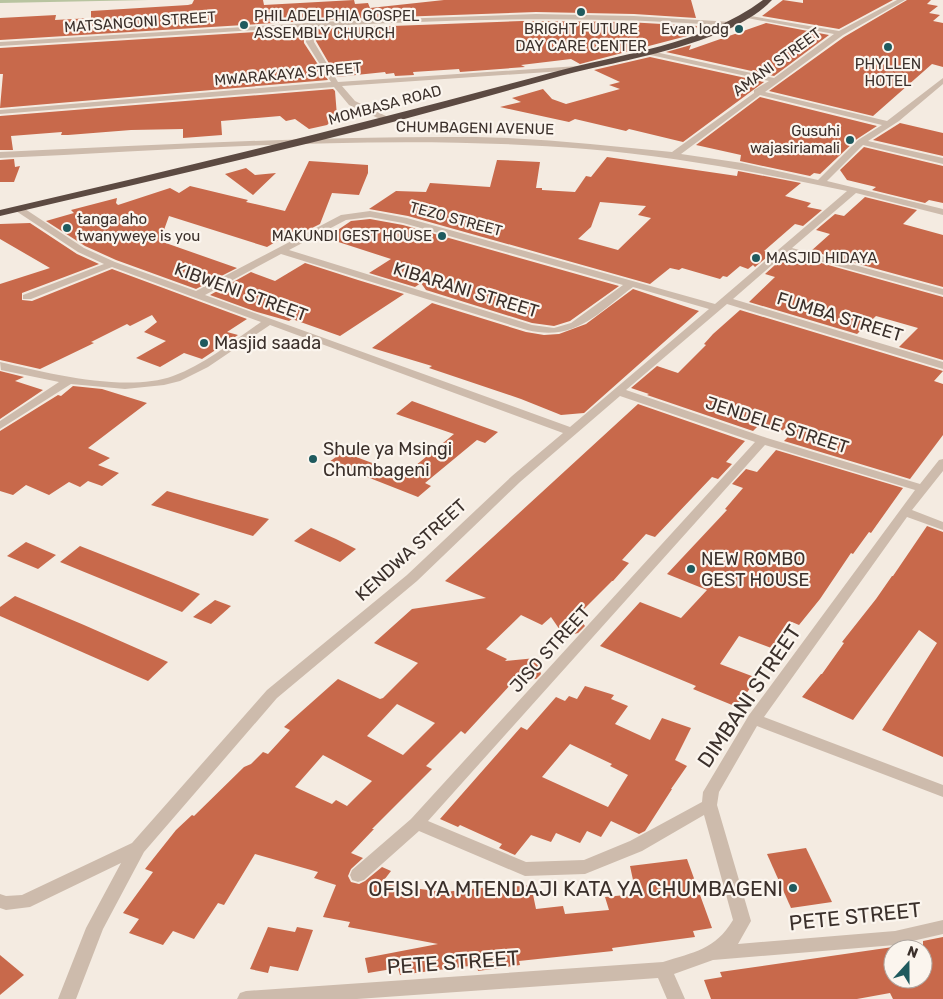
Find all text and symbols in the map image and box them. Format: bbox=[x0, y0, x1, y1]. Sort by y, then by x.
marker: BRIGHT FUTURE DAY CARE CENTER bbox=[575, 6, 587, 18]
place label: PHILADELPHIA GOSPEL ASSEMBLY CHURCH bbox=[254, 7, 420, 42]
street label: MATSANGONI STREET bbox=[63, 8, 217, 36]
marker: PHILADELPHIA GOSPEL ASSEMBLY CHURCH bbox=[238, 19, 250, 31]
place label: BRIGHT FUTURE DAY CARE CENTER bbox=[515, 20, 647, 55]
place label: Evan lodg bbox=[661, 20, 729, 38]
marker: Evan lodg bbox=[733, 23, 745, 35]
street label: AMANI STREET bbox=[729, 24, 825, 100]
marker: PHYLLEN HOTEL bbox=[882, 41, 894, 53]
place label: PHYLLEN HOTEL bbox=[855, 55, 921, 90]
street label: MWARAKAYA STREET bbox=[214, 59, 363, 89]
street label: MOMBASA ROAD bbox=[326, 81, 444, 129]
street label: CHUMBAGENI AVENUE bbox=[396, 118, 554, 138]
place label: Gusuhi wajasiriamali bbox=[750, 122, 840, 157]
marker: Gusuhi wajasiriamali bbox=[844, 134, 856, 146]
street label: TEZO STREET bbox=[408, 198, 505, 240]
place label: tanga aho twanyweye is you bbox=[77, 210, 200, 245]
marker: tanga aho twanyweye is you bbox=[61, 222, 73, 234]
place label: MAKUNDI GEST HOUSE bbox=[272, 227, 432, 245]
marker: MAKUNDI GEST HOUSE bbox=[436, 230, 448, 242]
place label: MASJID HIDAYA bbox=[766, 249, 877, 267]
marker: MASJID HIDAYA bbox=[750, 252, 762, 264]
street label: KIBARANI STREET bbox=[391, 257, 541, 323]
street label: KIBWENI STREET bbox=[171, 258, 311, 326]
street label: FUMBA STREET bbox=[774, 287, 906, 347]
place label: Masjid saada bbox=[214, 332, 321, 354]
marker: Masjid saada bbox=[198, 337, 210, 349]
street label: JENDELE STREET bbox=[703, 391, 851, 459]
place label: Shule ya Msingi Chumbageni bbox=[323, 438, 452, 481]
marker: Shule ya Msingi Chumbageni bbox=[307, 453, 319, 465]
street label: KENDWA STREET bbox=[351, 494, 471, 606]
place label: NEW ROMBO GEST HOUSE bbox=[701, 548, 809, 591]
marker: NEW ROMBO GEST HOUSE bbox=[685, 563, 697, 575]
street label: JISO STREET bbox=[505, 601, 595, 697]
street label: DIMBANI STREET bbox=[692, 620, 806, 772]
place label: OFISI YA MTENDAJI KATA YA CHUMBAGENI bbox=[368, 876, 783, 901]
marker: OFISI YA MTENDAJI KATA YA CHUMBAGENI bbox=[787, 882, 799, 894]
street label: PETE STREET bbox=[788, 897, 922, 935]
north arrow bbox=[883, 939, 933, 989]
text: N bbox=[905, 943, 920, 962]
street label: PETE STREET bbox=[386, 945, 520, 979]

